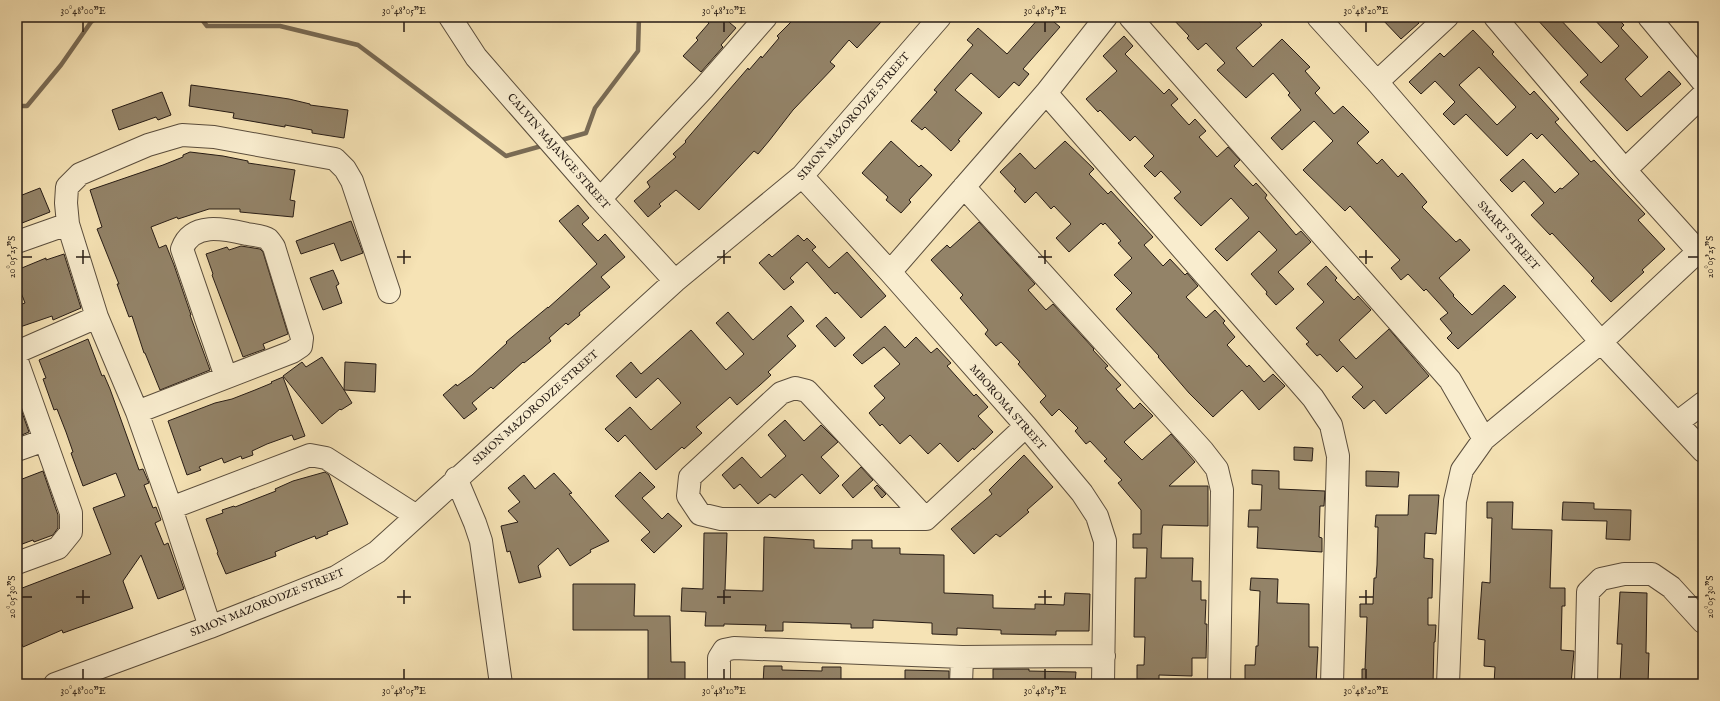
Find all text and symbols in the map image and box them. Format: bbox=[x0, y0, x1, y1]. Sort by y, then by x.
text: 30°48'00"E bbox=[60, 5, 106, 18]
text: 30°48'05"E bbox=[382, 5, 426, 18]
text: 30°48'10"E bbox=[702, 5, 746, 18]
text: 30°48'15"E bbox=[1024, 5, 1066, 18]
text: 30°48'20"E bbox=[1344, 5, 1389, 18]
street label: SIMON MAZORODZE STREET bbox=[794, 50, 913, 183]
street label: CALVIN MAJANGE STREET bbox=[504, 91, 612, 213]
street label: SMART STREET bbox=[1474, 198, 1542, 273]
text: 20°05'25"S bbox=[6, 236, 19, 278]
text: 20°05'25"S bbox=[1704, 236, 1717, 278]
street label: SIMON MAZORODZE STREET bbox=[470, 347, 602, 468]
street label: MBOROMA STREET bbox=[966, 362, 1048, 453]
street label: SIMON MAZORODZE STREET bbox=[188, 566, 346, 640]
text: 20°05'30"S bbox=[6, 576, 19, 618]
text: 20°05'30"S bbox=[1704, 576, 1717, 618]
text: 30°48'00"E bbox=[60, 685, 106, 698]
text: 30°48'05"E bbox=[382, 685, 426, 698]
text: 30°48'10"E bbox=[702, 685, 746, 698]
text: 30°48'15"E bbox=[1024, 685, 1066, 698]
text: 30°48'20"E bbox=[1344, 685, 1389, 698]

